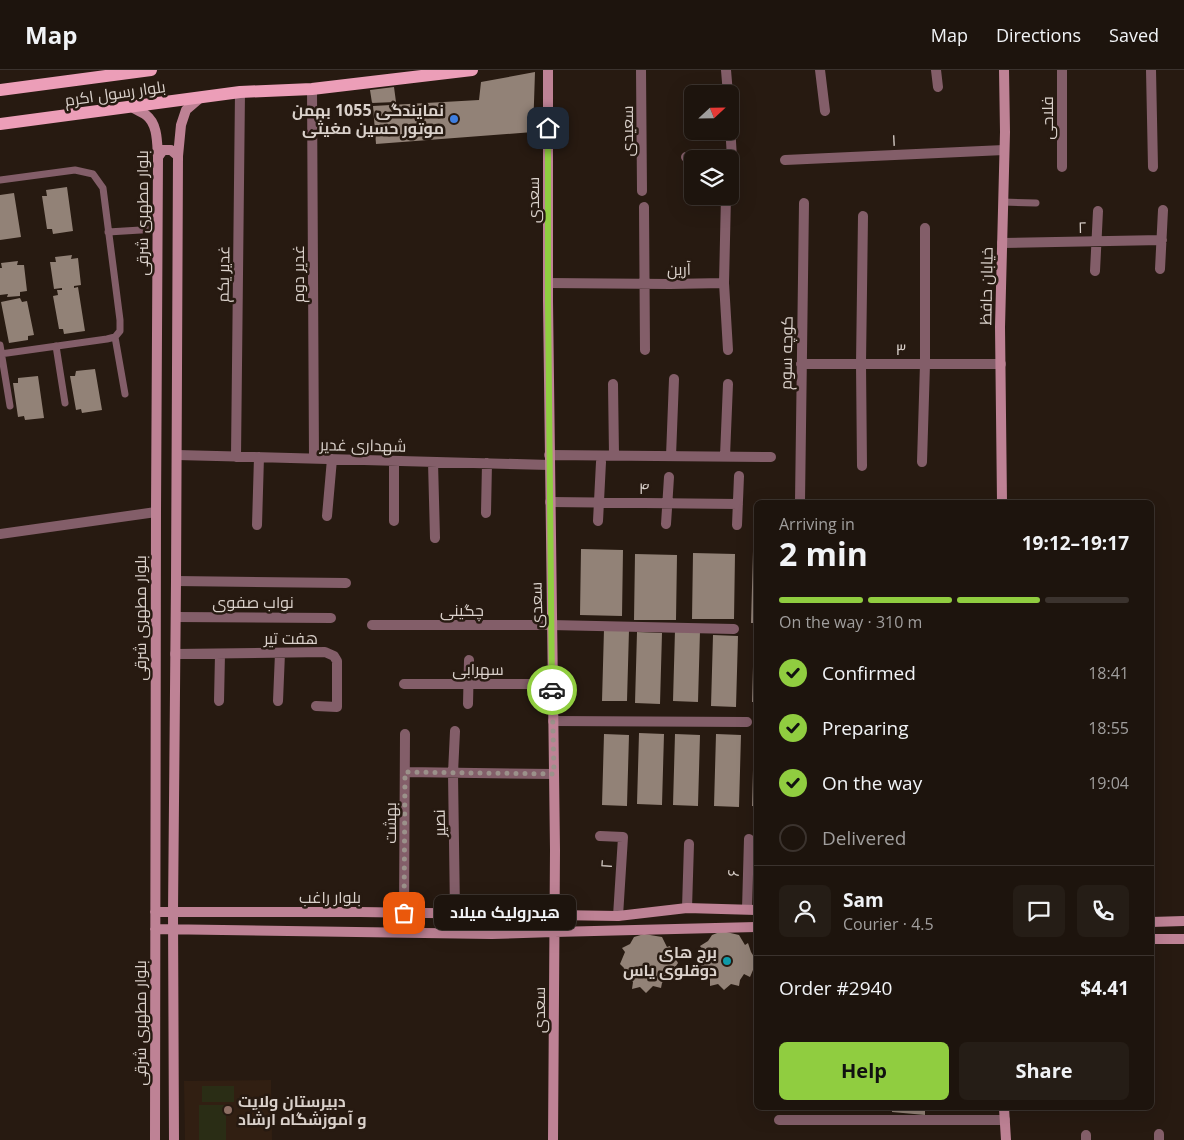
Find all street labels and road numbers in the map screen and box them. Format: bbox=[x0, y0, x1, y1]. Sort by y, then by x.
street label: بلوار رسول اکرم bbox=[63, 75, 167, 112]
street label: فلاحی bbox=[1036, 96, 1058, 140]
street label: سعیدی bbox=[616, 105, 638, 157]
street label: ۱ bbox=[891, 129, 897, 151]
street label: بلوار مطهری شرقی bbox=[131, 150, 153, 276]
street label: سعدی bbox=[522, 177, 544, 223]
street label: ۲ bbox=[1078, 216, 1086, 238]
street label: غدیر دوم bbox=[287, 245, 310, 303]
street label: غدیر یکم bbox=[212, 246, 235, 303]
street label: خیابان حافظ bbox=[974, 247, 998, 325]
street label: آرین bbox=[667, 258, 692, 280]
street label: کوچه سوم bbox=[774, 316, 799, 390]
street label: ۳ bbox=[896, 338, 906, 360]
street label: شهداری غدیر bbox=[319, 433, 406, 457]
street label: ۴ bbox=[639, 477, 649, 499]
street label: بلوار مطهری شرقی bbox=[129, 555, 151, 681]
street label: سعدی bbox=[525, 582, 547, 628]
street label: نواب صفوی bbox=[212, 591, 294, 613]
street label: چگینی bbox=[440, 599, 484, 622]
street label: هفت تیر bbox=[263, 627, 318, 649]
street label: سهرابی bbox=[452, 658, 504, 680]
street label: بهشت bbox=[379, 802, 401, 844]
street label: نصیر bbox=[428, 809, 450, 838]
street label: ۲ bbox=[595, 859, 617, 869]
street label: ۶ bbox=[722, 869, 744, 877]
street label: بلوار راغب bbox=[299, 886, 361, 908]
street label: بلوار مطهری شرقی bbox=[129, 960, 151, 1086]
street label: سعدی bbox=[528, 987, 550, 1033]

